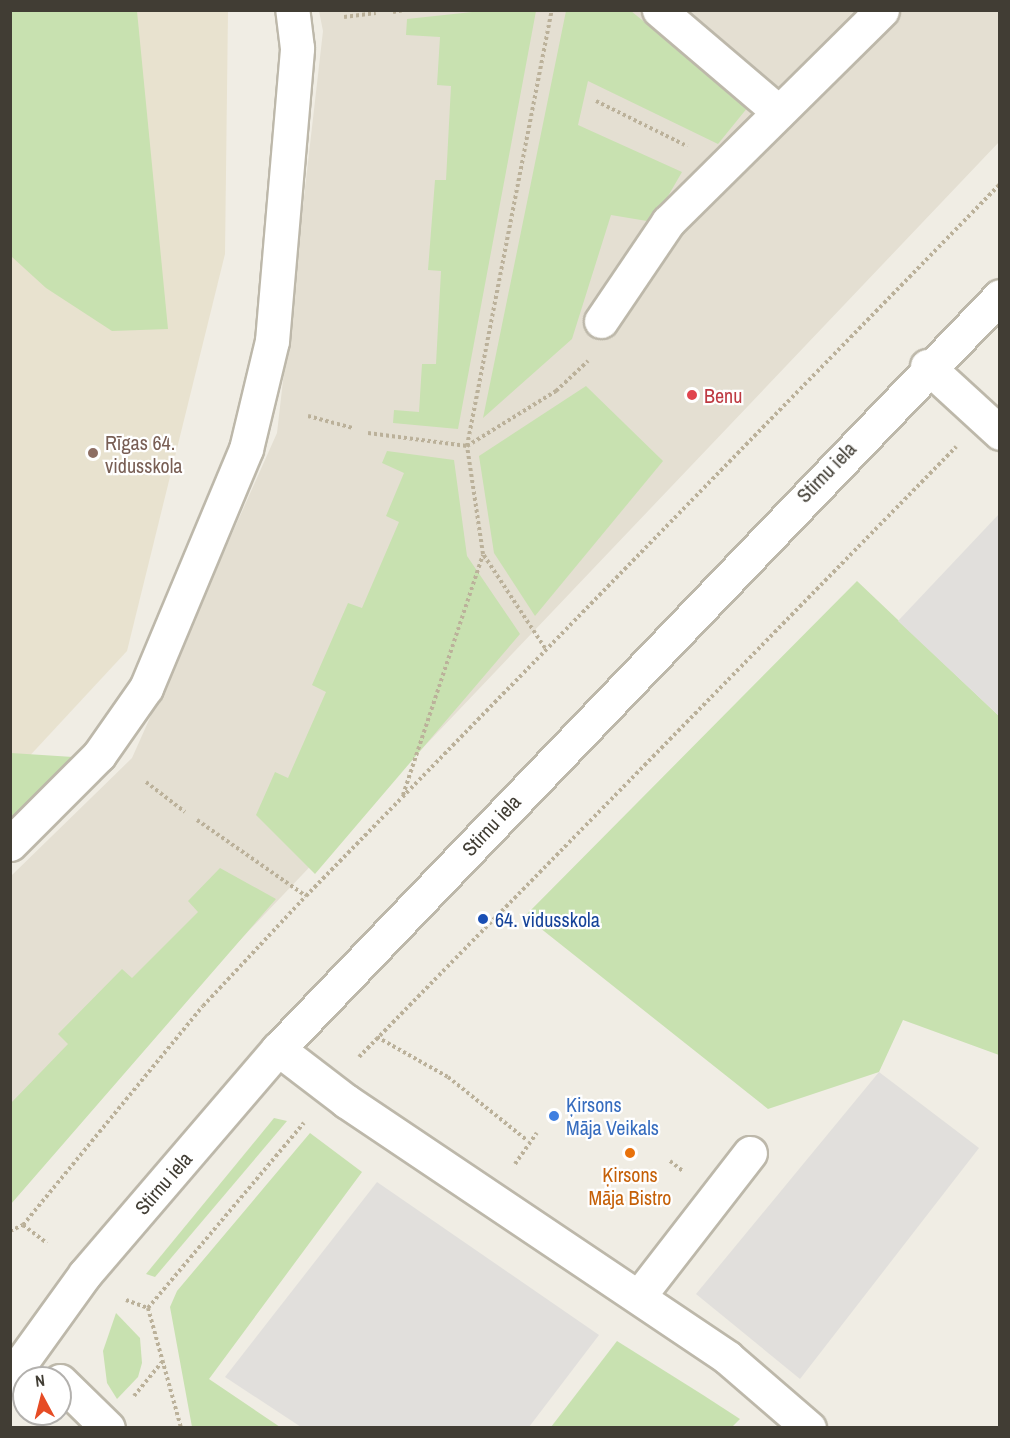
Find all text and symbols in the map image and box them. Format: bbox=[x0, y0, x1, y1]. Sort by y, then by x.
place label: Benu bbox=[704, 383, 742, 407]
marker: Benu bbox=[685, 388, 699, 402]
place label: Rīgas 64. vidusskola bbox=[105, 430, 182, 477]
street label: Stirnu iela bbox=[791, 437, 861, 507]
marker: Rīgas 64. vidusskola bbox=[86, 446, 100, 460]
street label: Stirnu iela bbox=[457, 789, 525, 861]
place label: 64. vidusskola bbox=[495, 907, 600, 931]
marker: 64. vidusskola bbox=[476, 912, 490, 926]
place label: Ķirsons Māja Veikals bbox=[566, 1092, 659, 1139]
marker: Ķirsons Māja Veikals bbox=[547, 1109, 561, 1123]
marker: Ķirsons Māja Bistro bbox=[623, 1146, 637, 1160]
street label: Stirnu iela bbox=[129, 1147, 197, 1219]
place label: Ķirsons Māja Bistro bbox=[589, 1162, 671, 1209]
north arrow bbox=[12, 1366, 72, 1426]
text: N bbox=[34, 1369, 46, 1392]

